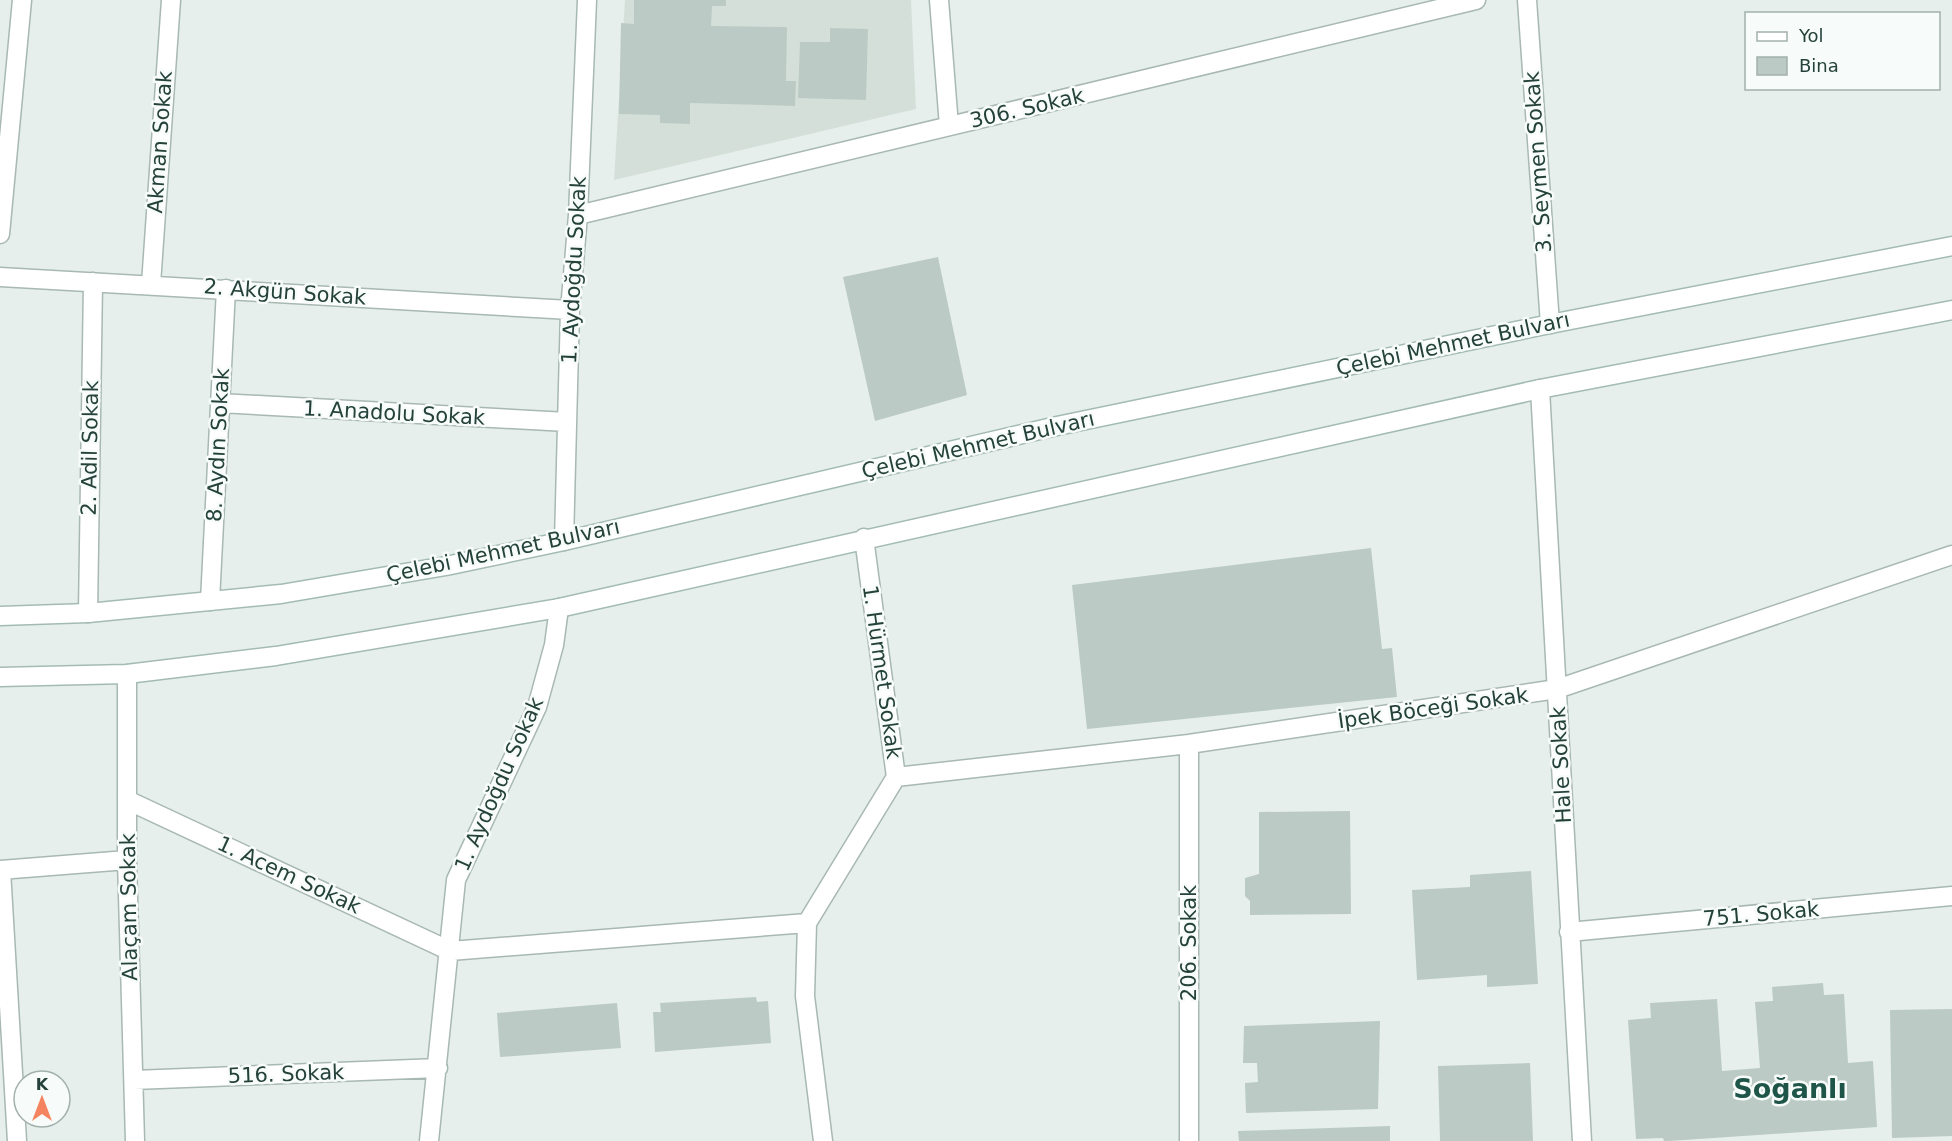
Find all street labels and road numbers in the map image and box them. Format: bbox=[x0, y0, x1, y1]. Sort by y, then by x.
street label: Akman Sokak bbox=[143, 69, 177, 214]
street label: 3. Seymen Sokak bbox=[1520, 70, 1556, 253]
street label: 306. Sokak bbox=[968, 83, 1087, 133]
street label: 1. Aydoğdu Sokak bbox=[557, 175, 591, 364]
street label: 2. Akgün Sokak bbox=[203, 274, 368, 310]
street label: Çelebi Mehmet Bulvarı bbox=[1334, 308, 1572, 380]
street label: 8. Aydın Sokak bbox=[202, 367, 234, 523]
street label: 2. Adil Sokak bbox=[77, 379, 103, 516]
street label: 1. Anadolu Sokak bbox=[302, 396, 486, 430]
street label: Çelebi Mehmet Bulvarı bbox=[859, 407, 1097, 483]
street label: Çelebi Mehmet Bulvarı bbox=[384, 515, 622, 587]
street label: 1. Hürmet Sokak bbox=[858, 583, 906, 761]
street label: İpek Böceği Sokak bbox=[1336, 682, 1530, 733]
street label: 1. Aydoğdu Sokak bbox=[450, 693, 549, 875]
street label: Hale Sokak bbox=[1546, 705, 1576, 824]
street label: 1. Acem Sokak bbox=[214, 831, 365, 919]
street label: Alaçam Sokak bbox=[116, 832, 142, 981]
street label: 206. Sokak bbox=[1177, 884, 1201, 1001]
street label: 751. Sokak bbox=[1702, 897, 1821, 931]
street label: 516. Sokak bbox=[227, 1060, 345, 1088]

